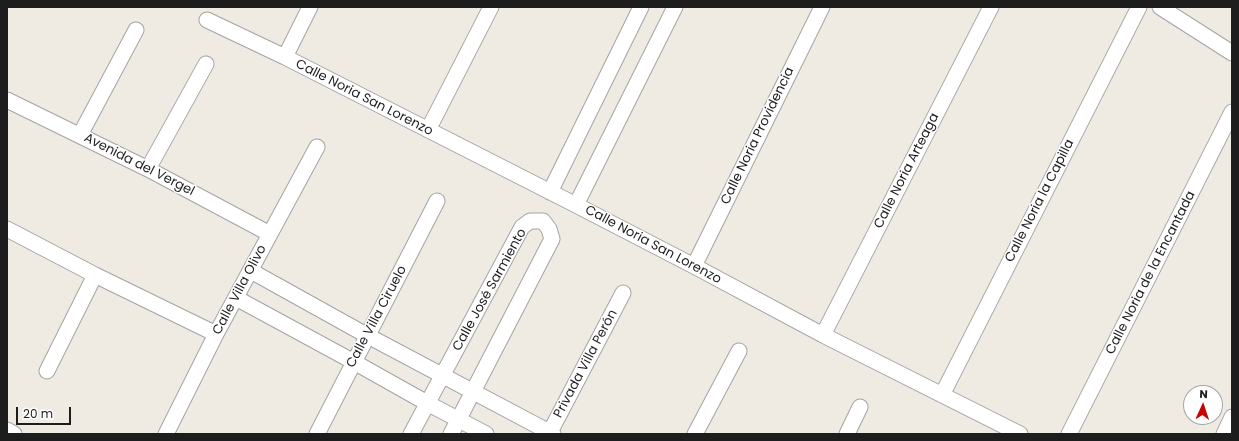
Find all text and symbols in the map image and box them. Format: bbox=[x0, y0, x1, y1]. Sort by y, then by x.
street label: Calle Noria San Lorenzo bbox=[293, 57, 435, 139]
street label: Calle Noria Providencia bbox=[718, 65, 798, 207]
street label: Calle Noria Arteaga bbox=[871, 111, 943, 231]
street label: Avenida del Vergel bbox=[81, 130, 197, 200]
street label: Calle Noria la Capilla bbox=[1002, 137, 1078, 265]
street label: Calle Noria de la Encantada bbox=[1103, 189, 1199, 357]
street label: Calle Noria San Lorenzo bbox=[582, 202, 724, 288]
street label: Calle José Sarmiento bbox=[450, 226, 530, 354]
street label: Calle Villa Olivo bbox=[210, 242, 270, 338]
street label: Calle Villa Ciruelo bbox=[344, 263, 410, 371]
street label: Privada Villa Perón bbox=[551, 307, 621, 421]
north arrow bbox=[1183, 385, 1223, 425]
text: N bbox=[1199, 386, 1208, 402]
scale bar bbox=[18, 399, 73, 425]
text: 20 m bbox=[23, 405, 53, 422]

